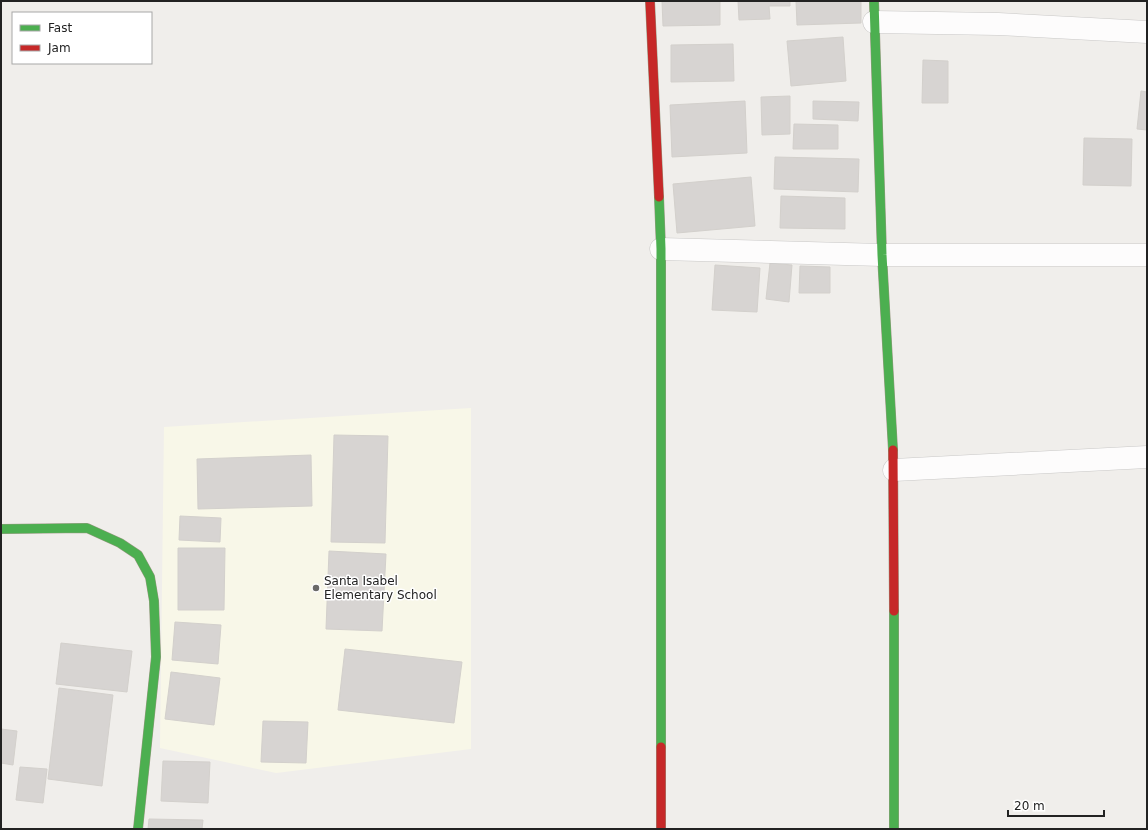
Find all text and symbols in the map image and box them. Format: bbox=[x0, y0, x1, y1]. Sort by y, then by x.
legend bbox=[12, 12, 152, 64]
text: Fast bbox=[48, 21, 72, 35]
text: Jam bbox=[47, 41, 71, 55]
place label: Santa Isabel Elementary School bbox=[324, 574, 437, 602]
marker: Santa Isabel Elementary School bbox=[311, 583, 321, 593]
scale bar bbox=[1008, 792, 1104, 818]
text: 20 m bbox=[1014, 799, 1045, 813]

